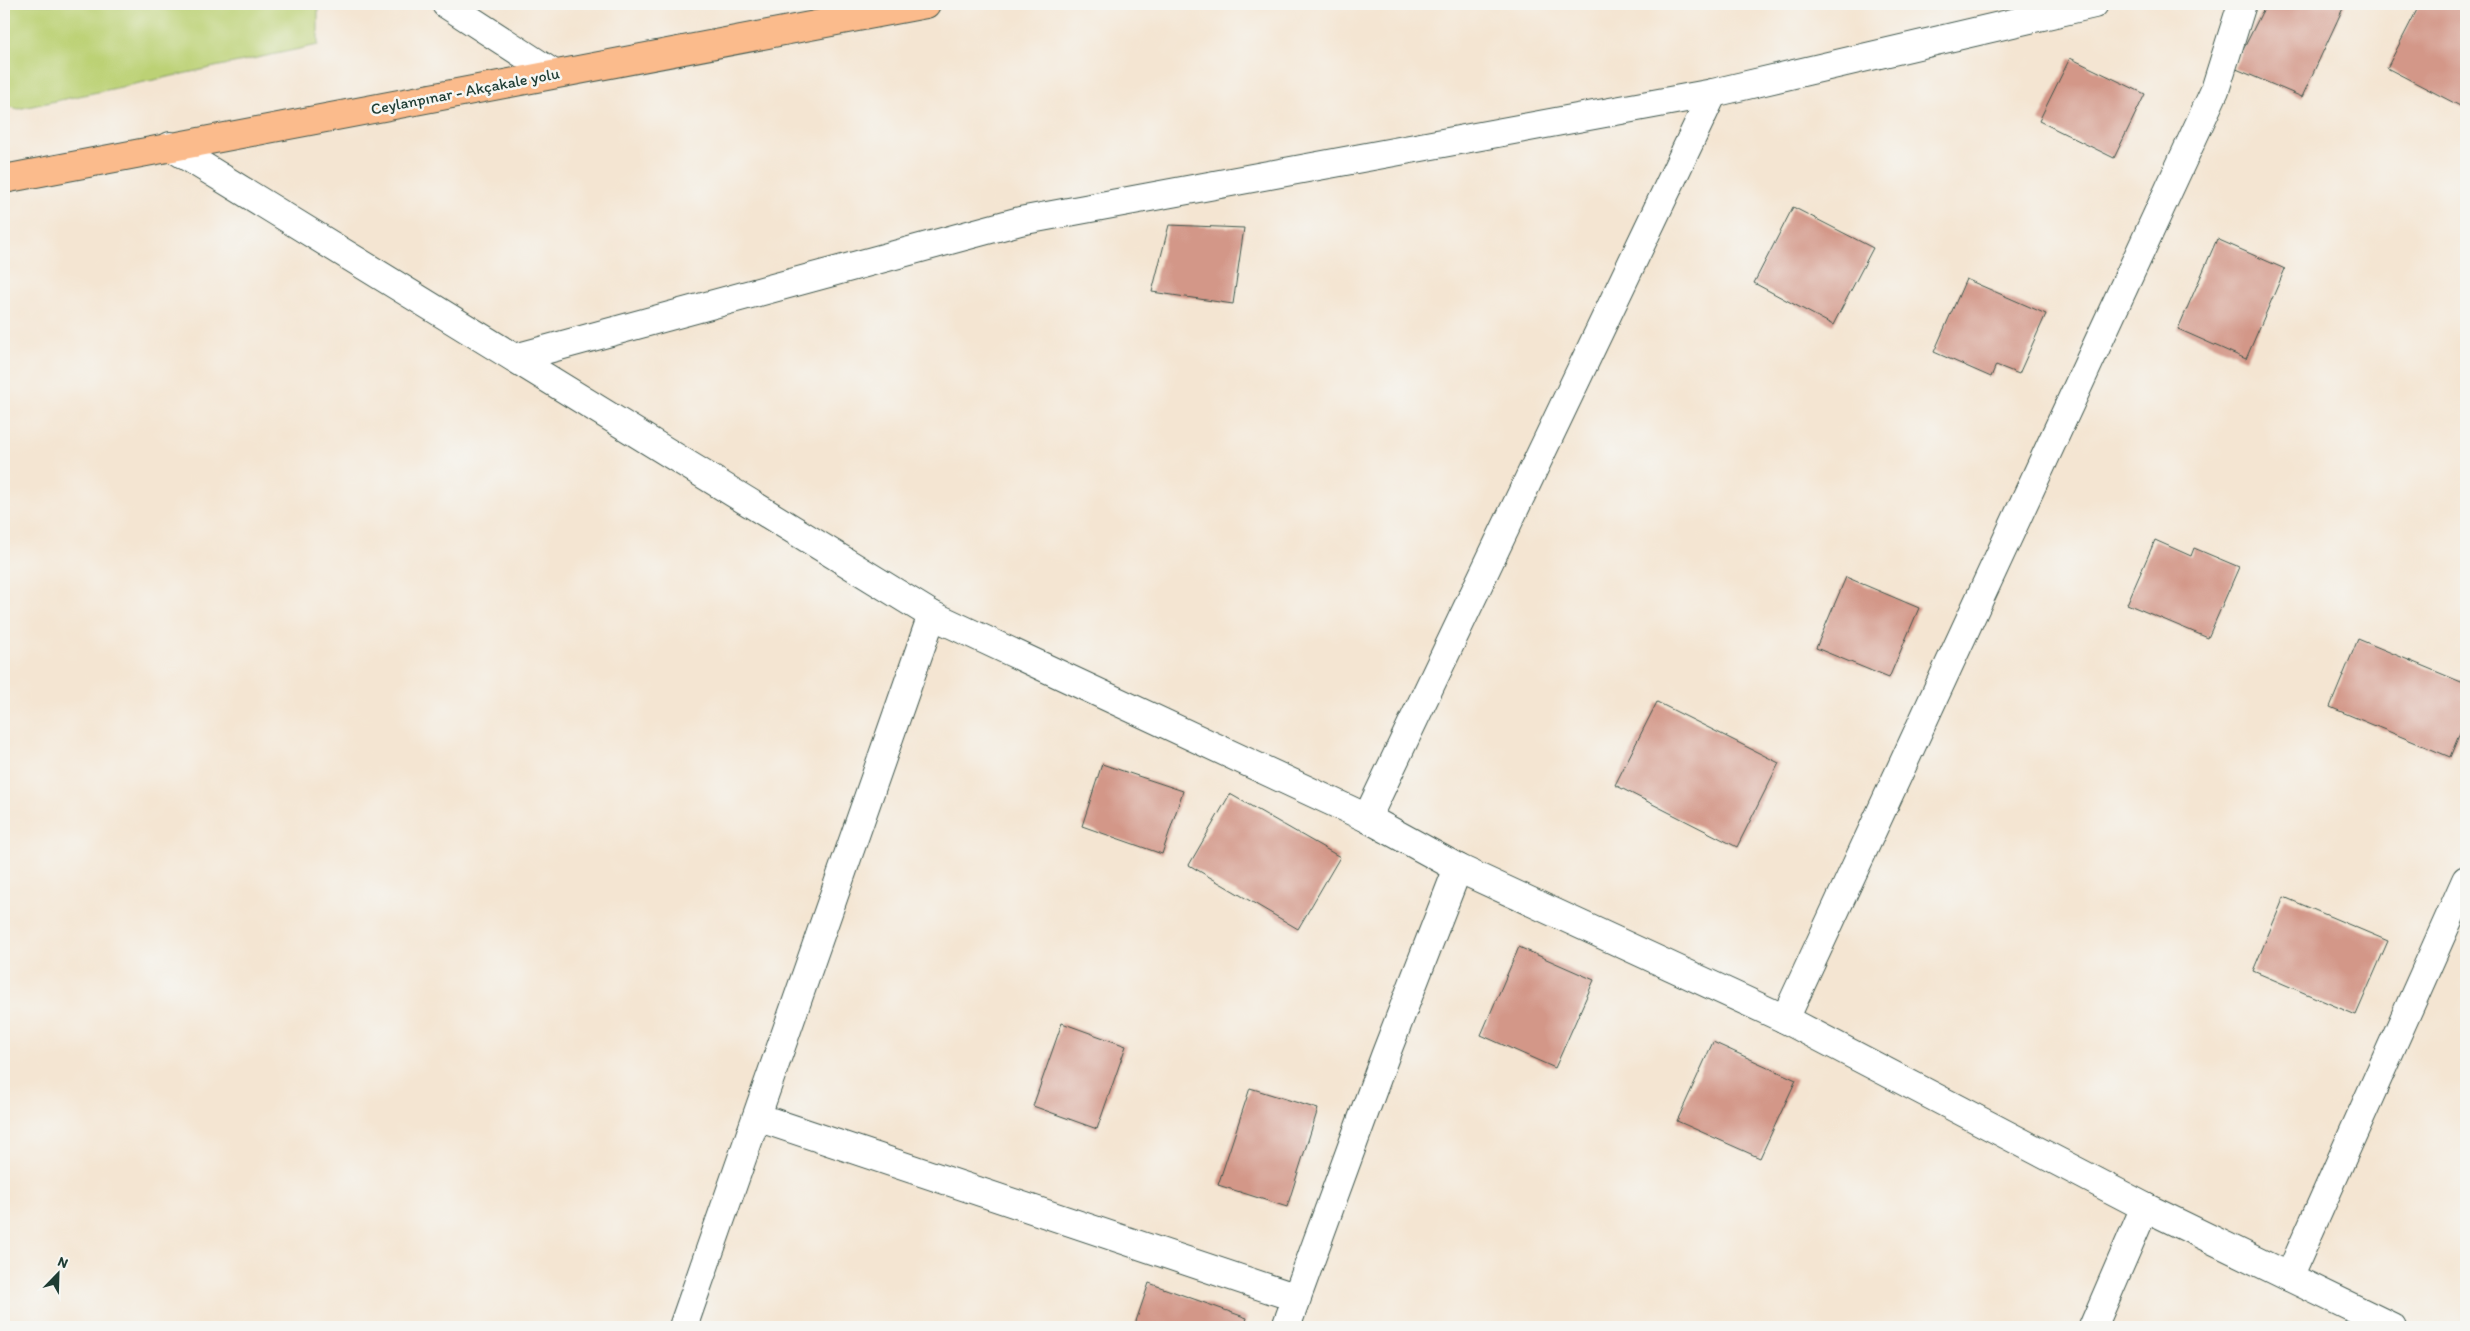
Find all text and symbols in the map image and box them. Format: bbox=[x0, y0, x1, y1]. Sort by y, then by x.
street label: Ceylanpınar - Akçakale yolu bbox=[369, 63, 561, 119]
north arrow bbox=[32, 1248, 82, 1298]
text: N bbox=[55, 1253, 71, 1272]

